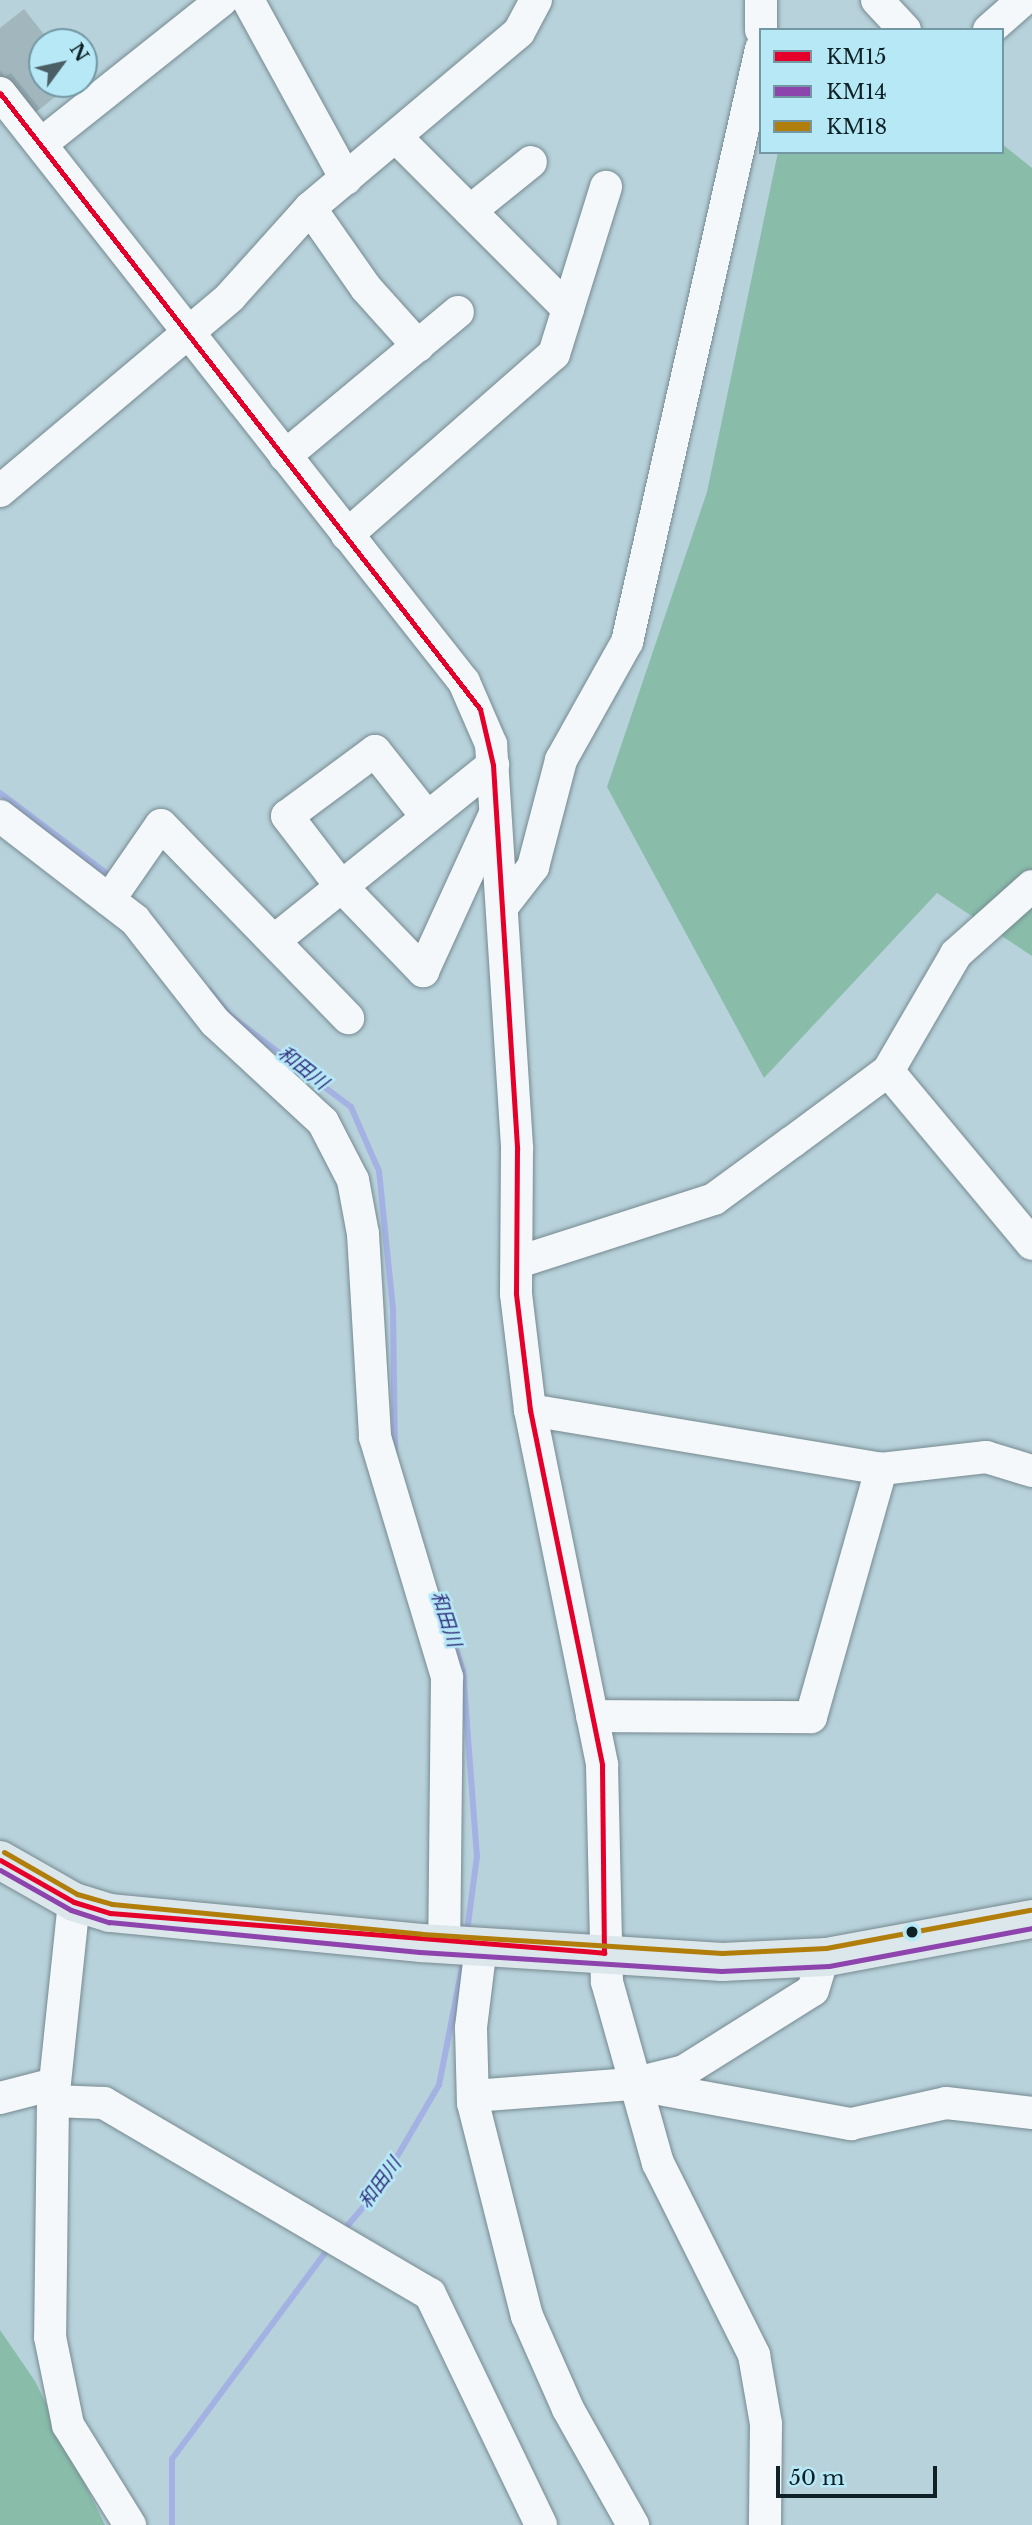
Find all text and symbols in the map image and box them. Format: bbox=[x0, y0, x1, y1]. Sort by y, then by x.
north arrow bbox=[28, 28, 98, 98]
legend bbox=[759, 28, 1004, 154]
text: N bbox=[65, 39, 94, 66]
text: KM15 bbox=[826, 44, 887, 70]
text: KM14 bbox=[826, 79, 887, 105]
text: KM18 bbox=[826, 114, 887, 140]
water label: 和田川 bbox=[274, 1041, 332, 1095]
water label: 和田川 bbox=[426, 1588, 466, 1650]
unlabelled marker bbox=[905, 1925, 919, 1939]
water label: 和田川 bbox=[354, 2153, 406, 2213]
scale bar bbox=[780, 2452, 941, 2496]
text: 50 m bbox=[789, 2465, 844, 2491]

